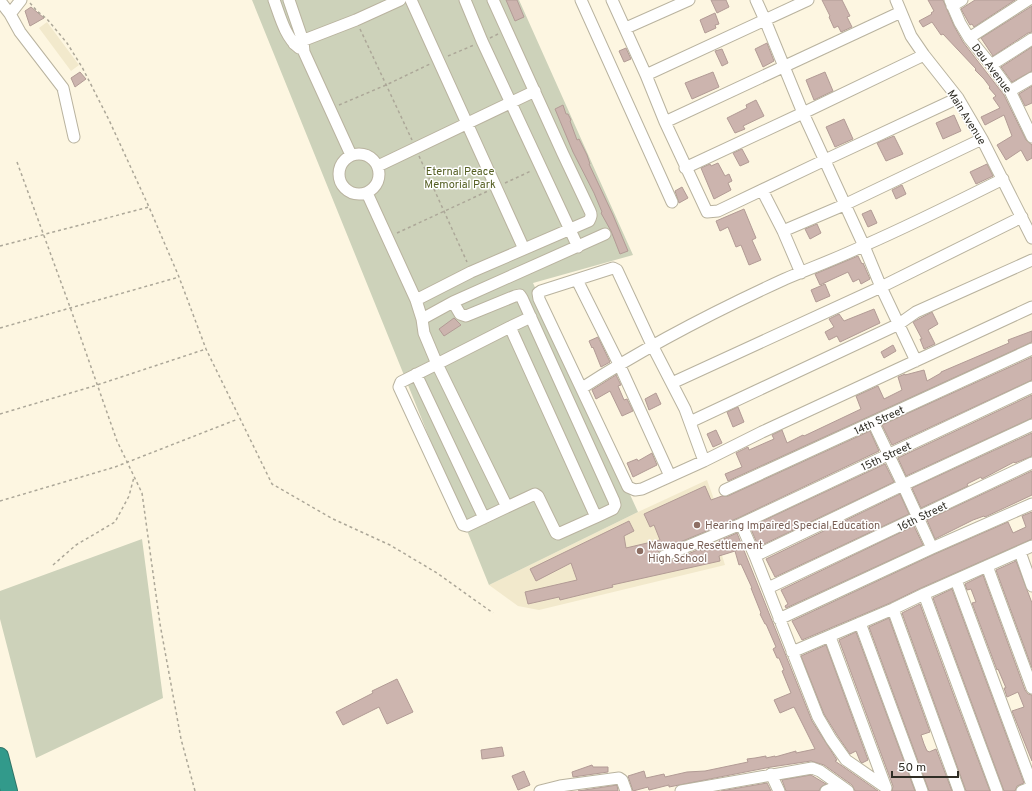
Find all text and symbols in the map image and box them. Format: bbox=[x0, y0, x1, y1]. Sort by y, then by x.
street label: Dau Avenue bbox=[968, 41, 1014, 96]
street label: Main Avenue bbox=[944, 87, 989, 148]
park label: Eternal Peace Memorial Park bbox=[424, 165, 496, 192]
street label: 14th Street bbox=[852, 403, 907, 439]
street label: 15th Street bbox=[859, 439, 914, 475]
street label: 16th Street bbox=[895, 499, 950, 535]
place label: Hearing Impaired Special Education bbox=[705, 519, 880, 533]
marker: Hearing Impaired Special Education bbox=[692, 520, 702, 530]
place label: Mawaque Resettlement High School bbox=[648, 539, 763, 566]
marker: Mawaque Resettlement High School bbox=[635, 546, 645, 556]
scale bar bbox=[892, 753, 958, 779]
text: 50 m bbox=[898, 760, 926, 776]

